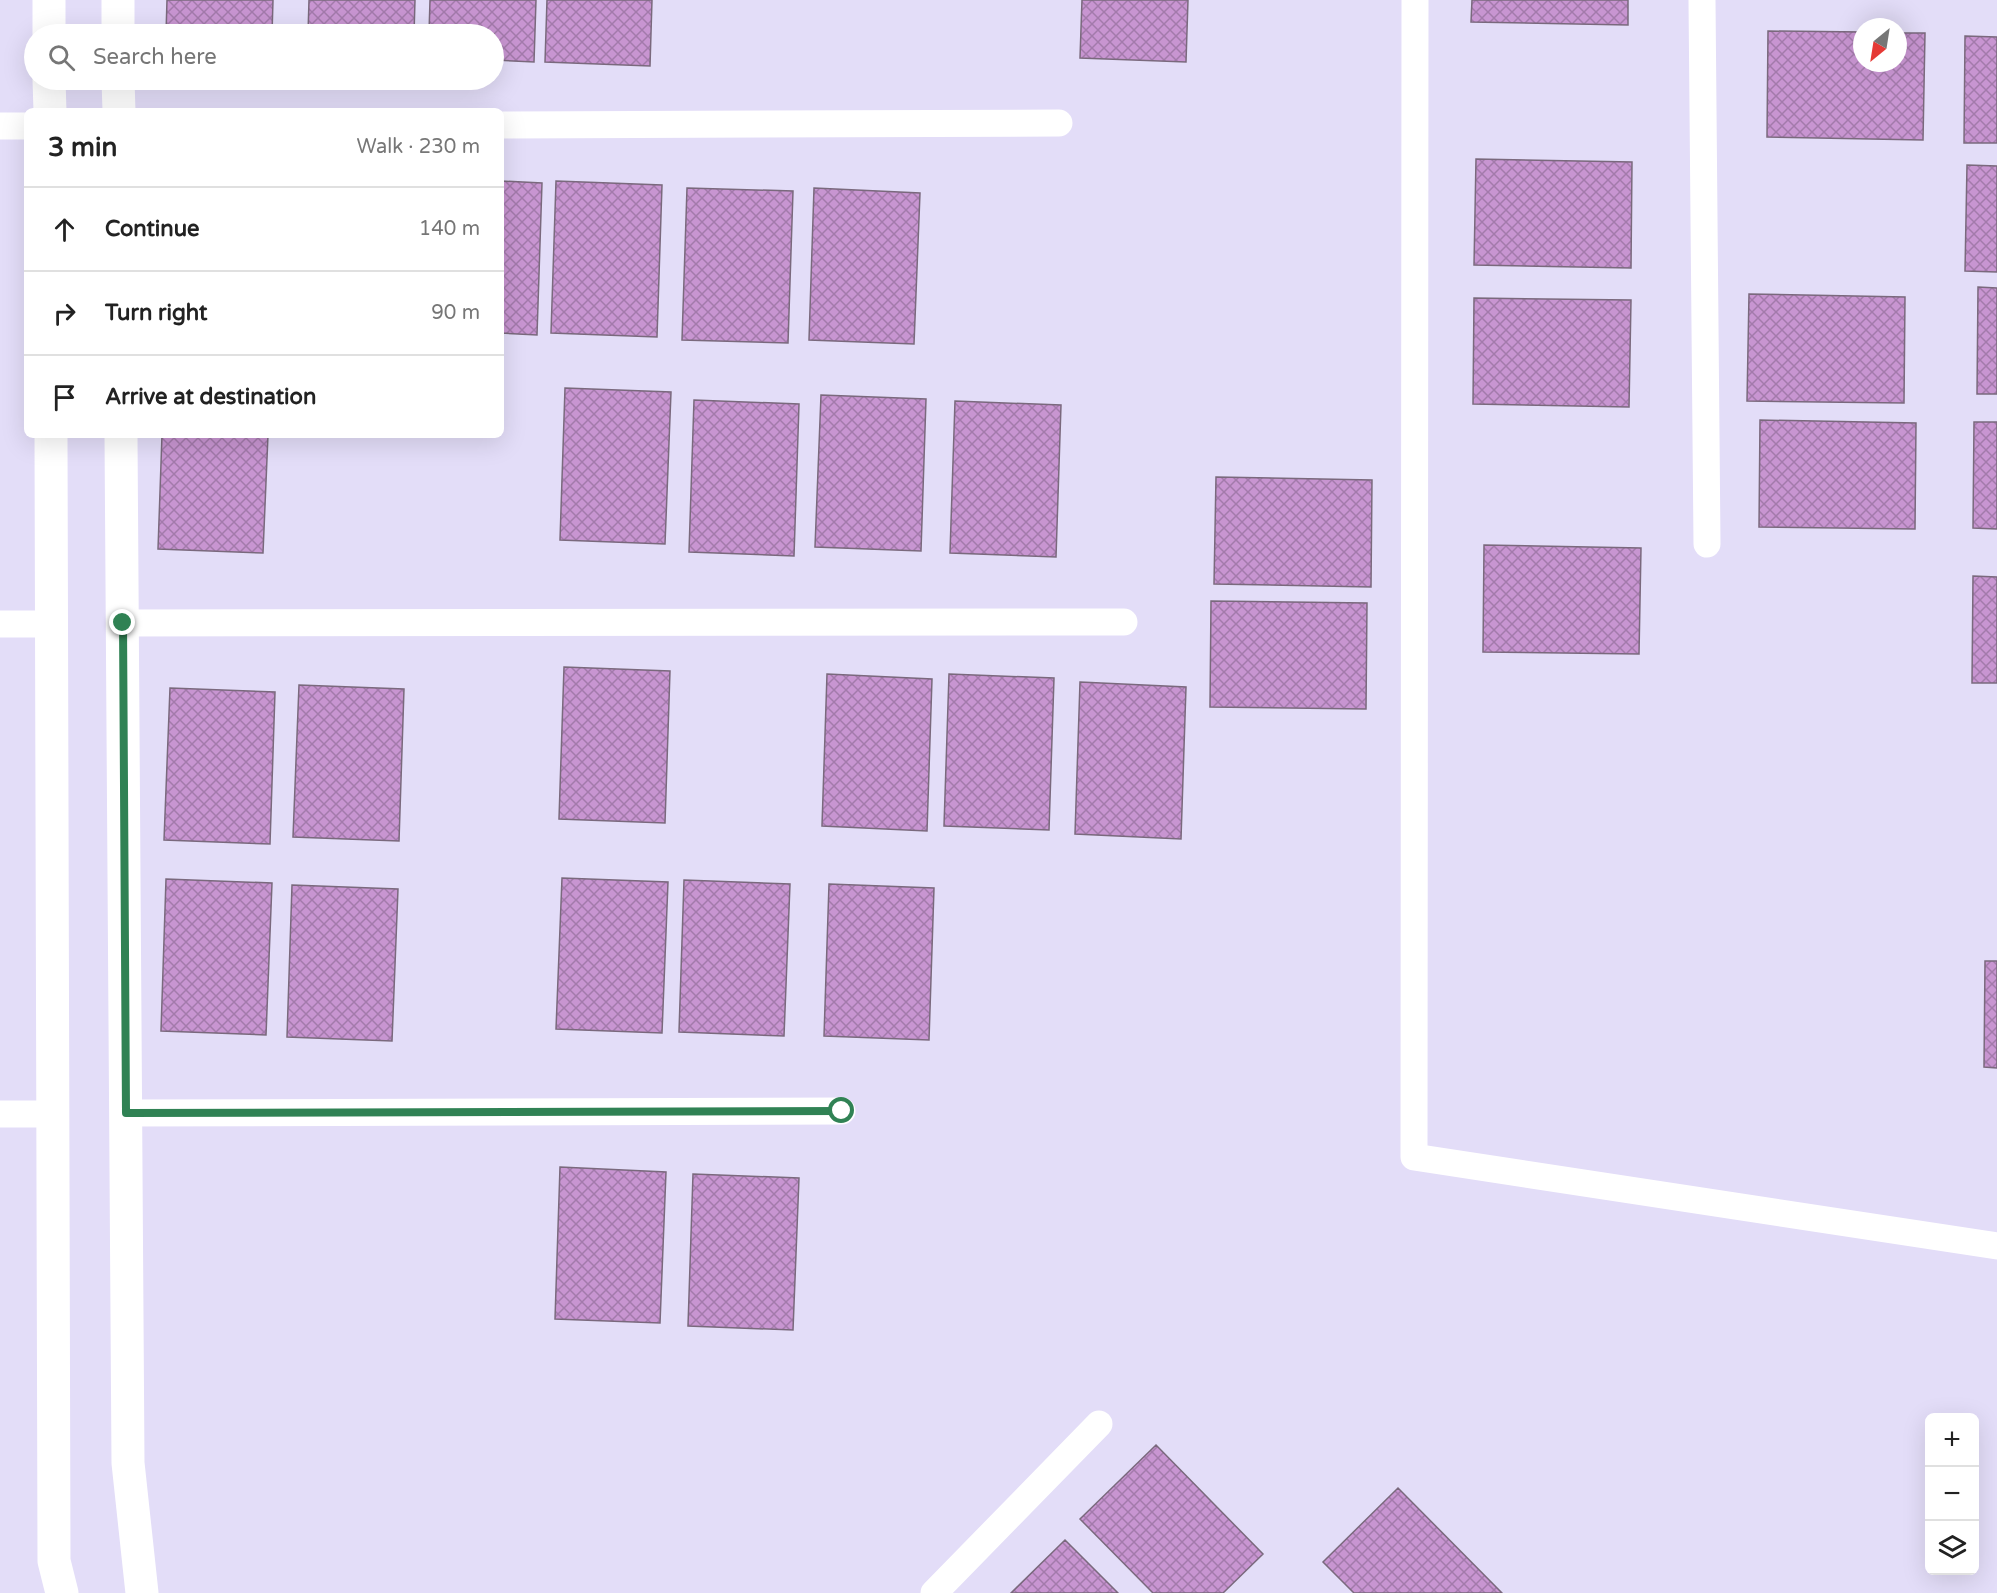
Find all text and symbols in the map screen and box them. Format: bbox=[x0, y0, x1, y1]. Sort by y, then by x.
north arrow bbox=[1853, 18, 1907, 72]
search box bbox=[24, 24, 504, 90]
icon: search bbox=[45, 41, 78, 74]
text: Search here bbox=[93, 44, 217, 70]
text: 3 min bbox=[48, 132, 117, 163]
text: Walk · 230 m bbox=[357, 135, 480, 159]
icon: ahead bbox=[48, 213, 81, 246]
text: Continue bbox=[105, 216, 200, 242]
text: 140 m bbox=[419, 217, 480, 241]
icon: right bbox=[48, 297, 81, 330]
text: Turn right bbox=[105, 300, 207, 326]
text: 90 m bbox=[431, 301, 480, 325]
icon: arrive bbox=[48, 381, 81, 414]
text: Arrive at destination bbox=[105, 384, 316, 410]
route end bbox=[109, 609, 135, 635]
route start bbox=[828, 1097, 854, 1123]
map controls bbox=[1925, 1413, 1979, 1575]
button: + bbox=[1925, 1413, 1979, 1467]
button: − bbox=[1925, 1467, 1979, 1521]
button: layers bbox=[1925, 1521, 1979, 1575]

